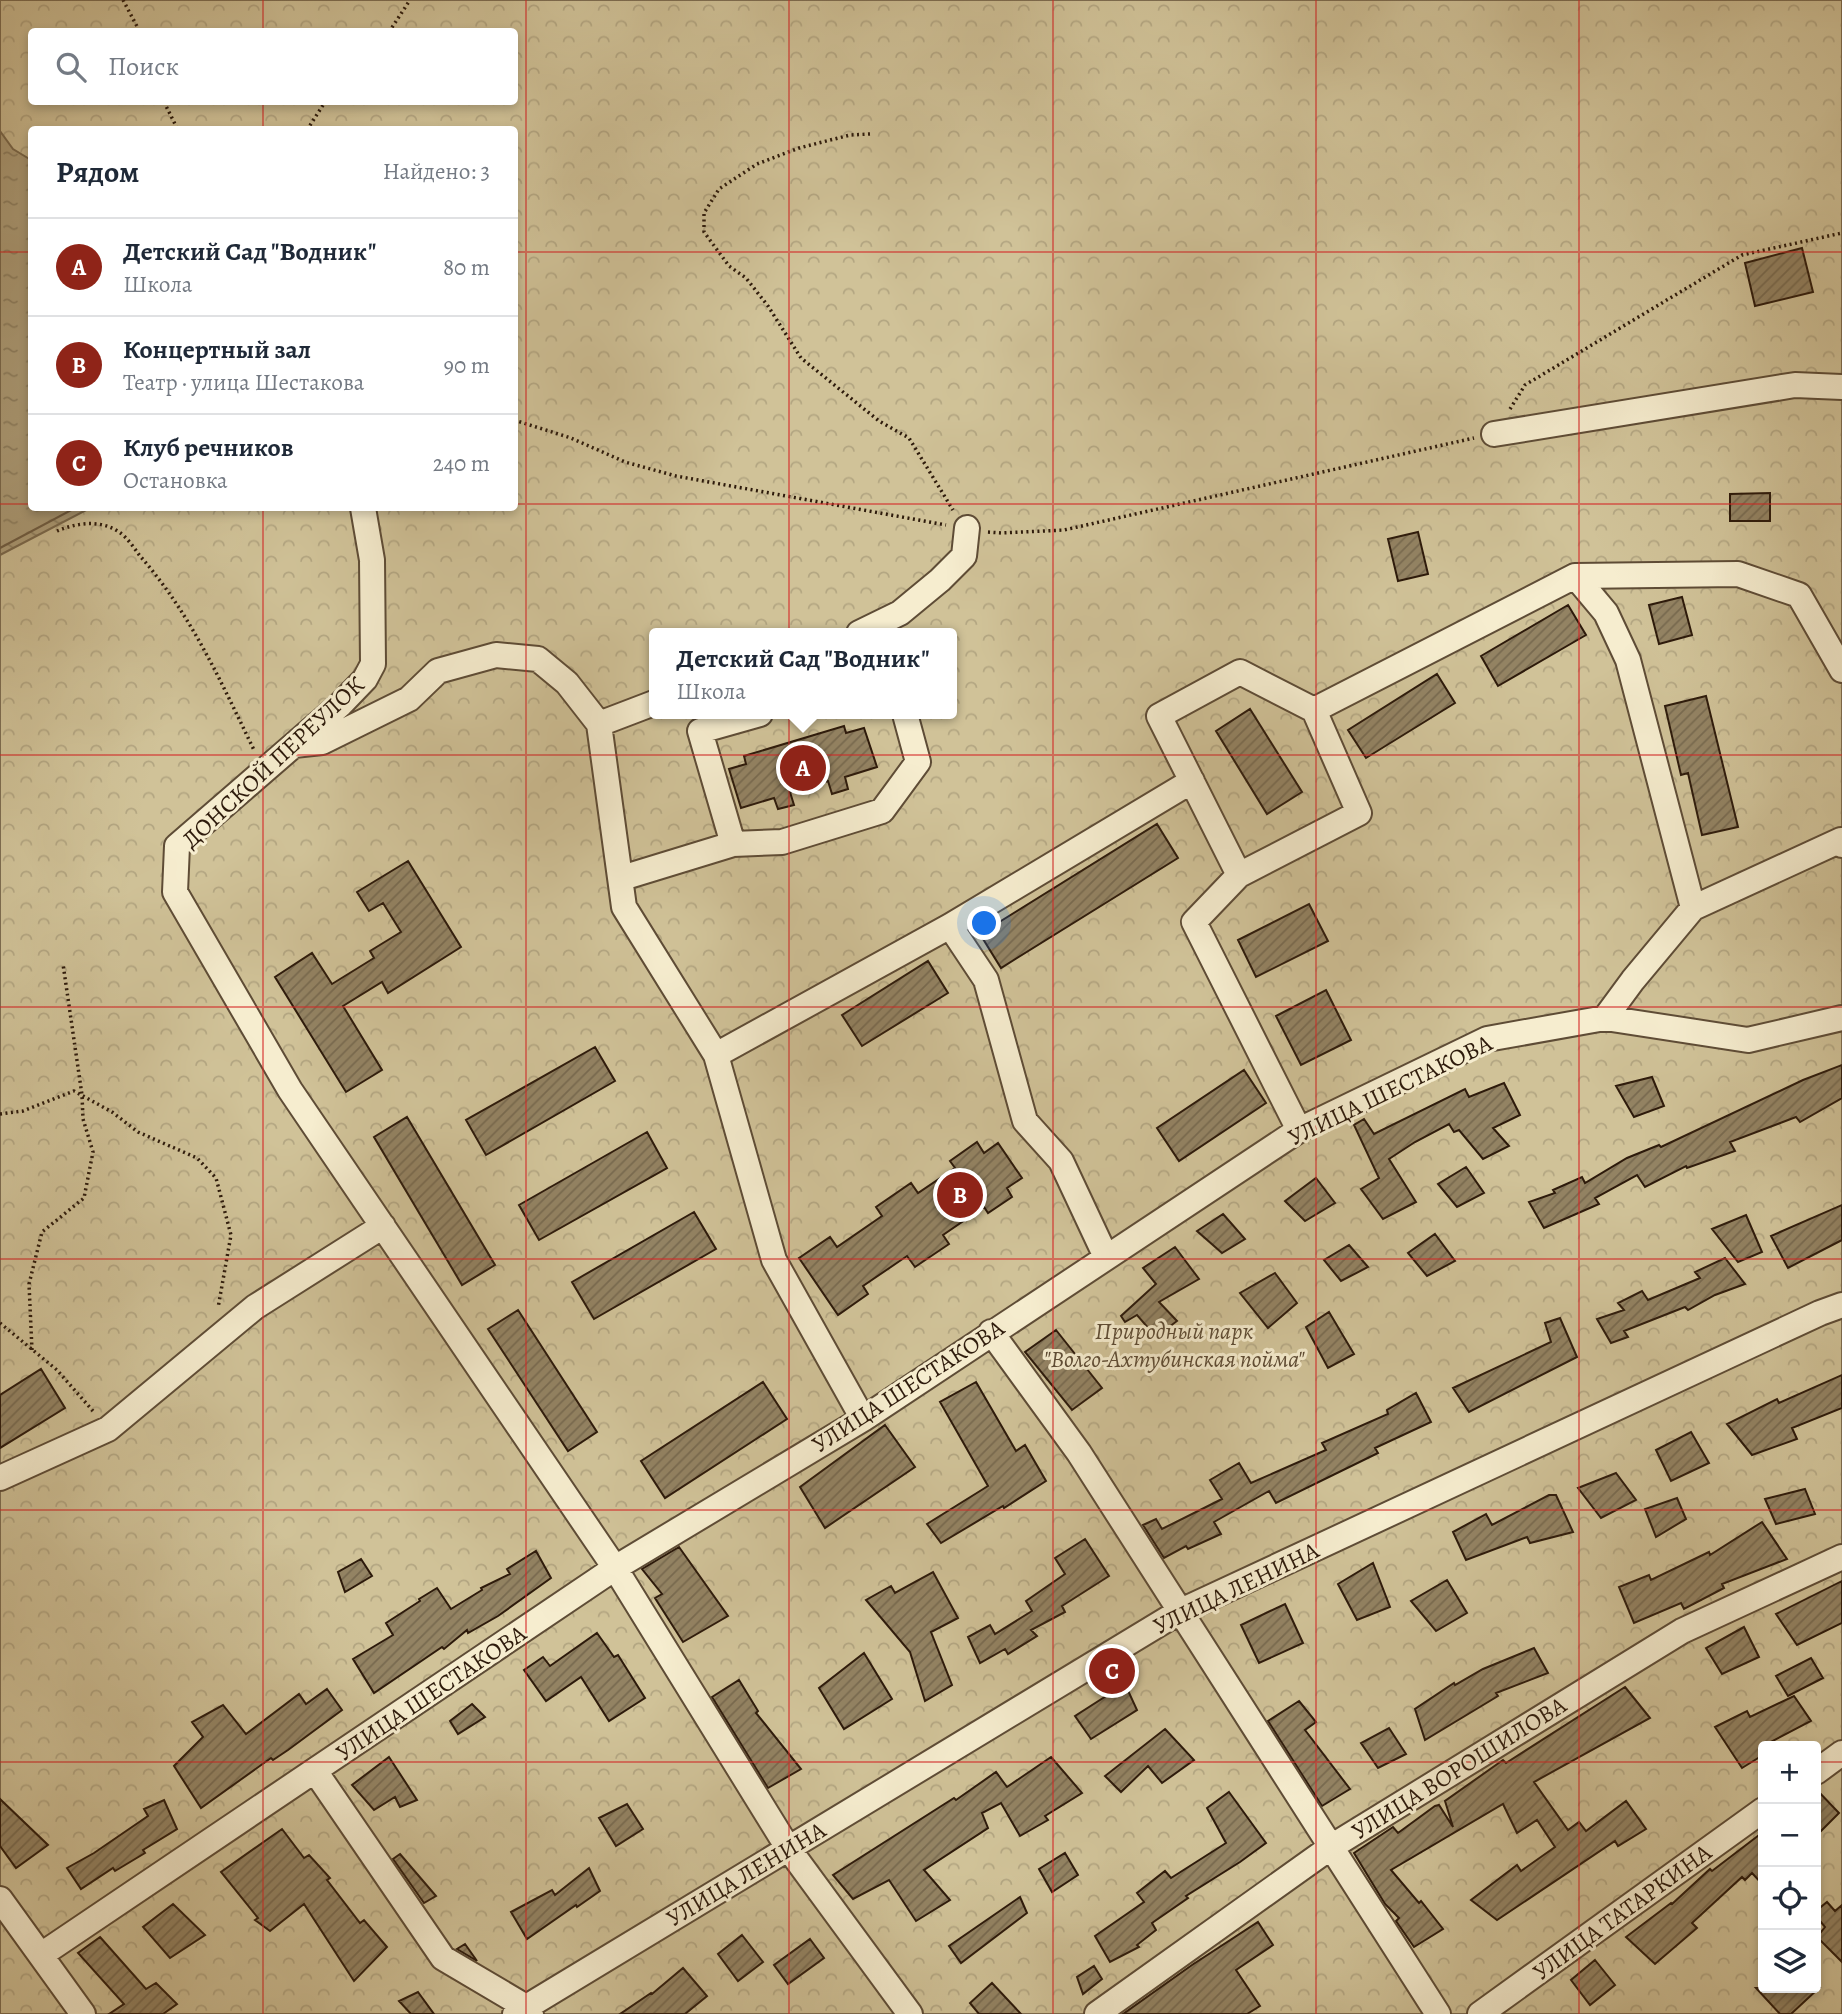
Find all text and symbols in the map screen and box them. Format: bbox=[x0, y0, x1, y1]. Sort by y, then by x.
search box bbox=[28, 28, 518, 105]
icon: search bbox=[52, 48, 90, 86]
text: Поиск bbox=[108, 49, 179, 84]
text: Рядом bbox=[56, 152, 139, 192]
text: Найдено: 3 bbox=[383, 156, 490, 187]
text: Детский Сад "Водник" bbox=[123, 234, 376, 269]
text: A bbox=[72, 252, 86, 283]
text: 80 m bbox=[443, 252, 490, 283]
text: Школа bbox=[123, 269, 192, 300]
text: Концертный зал bbox=[123, 332, 311, 367]
text: B bbox=[72, 350, 86, 381]
text: 90 m bbox=[444, 350, 490, 381]
text: Театр · улица Шестакова bbox=[123, 367, 364, 398]
text: Клуб речников bbox=[123, 430, 294, 465]
text: C bbox=[72, 448, 86, 479]
text: 240 m bbox=[433, 448, 490, 479]
text: Остановка bbox=[123, 465, 228, 496]
popup bbox=[649, 628, 957, 719]
text: Детский Сад "Водник" bbox=[676, 641, 930, 676]
street label: ДОНСКОЙ ПЕРЕУЛОК bbox=[175, 669, 372, 855]
text: Школа bbox=[676, 676, 746, 707]
pin: A bbox=[780, 742, 826, 794]
your location bbox=[967, 906, 1001, 940]
street label: УЛИЦА ШЕСТАКОВА bbox=[1283, 1026, 1498, 1153]
pin: B bbox=[937, 1169, 983, 1221]
street label: УЛИЦА ШЕСТАКОВА bbox=[806, 1311, 1011, 1460]
park label: Природный парк "Волго-Ахтубинская пойма" bbox=[1043, 1315, 1305, 1375]
street label: УЛИЦА ЛЕНИНА bbox=[1148, 1534, 1325, 1642]
street label: УЛИЦА ШЕСТАКОВА bbox=[330, 1617, 533, 1769]
pin: C bbox=[1089, 1645, 1135, 1697]
street label: УЛИЦА ВОРОШИЛОВА bbox=[1346, 1688, 1573, 1847]
map controls bbox=[1758, 1741, 1821, 1993]
button: + bbox=[1758, 1741, 1821, 1804]
button: − bbox=[1758, 1804, 1821, 1867]
street label: УЛИЦА ЛЕНИНА bbox=[660, 1813, 832, 1934]
street label: УЛИЦА ТАТАРКИНА bbox=[1526, 1836, 1719, 1988]
button: locate bbox=[1758, 1867, 1821, 1930]
button: layers bbox=[1758, 1930, 1821, 1993]

